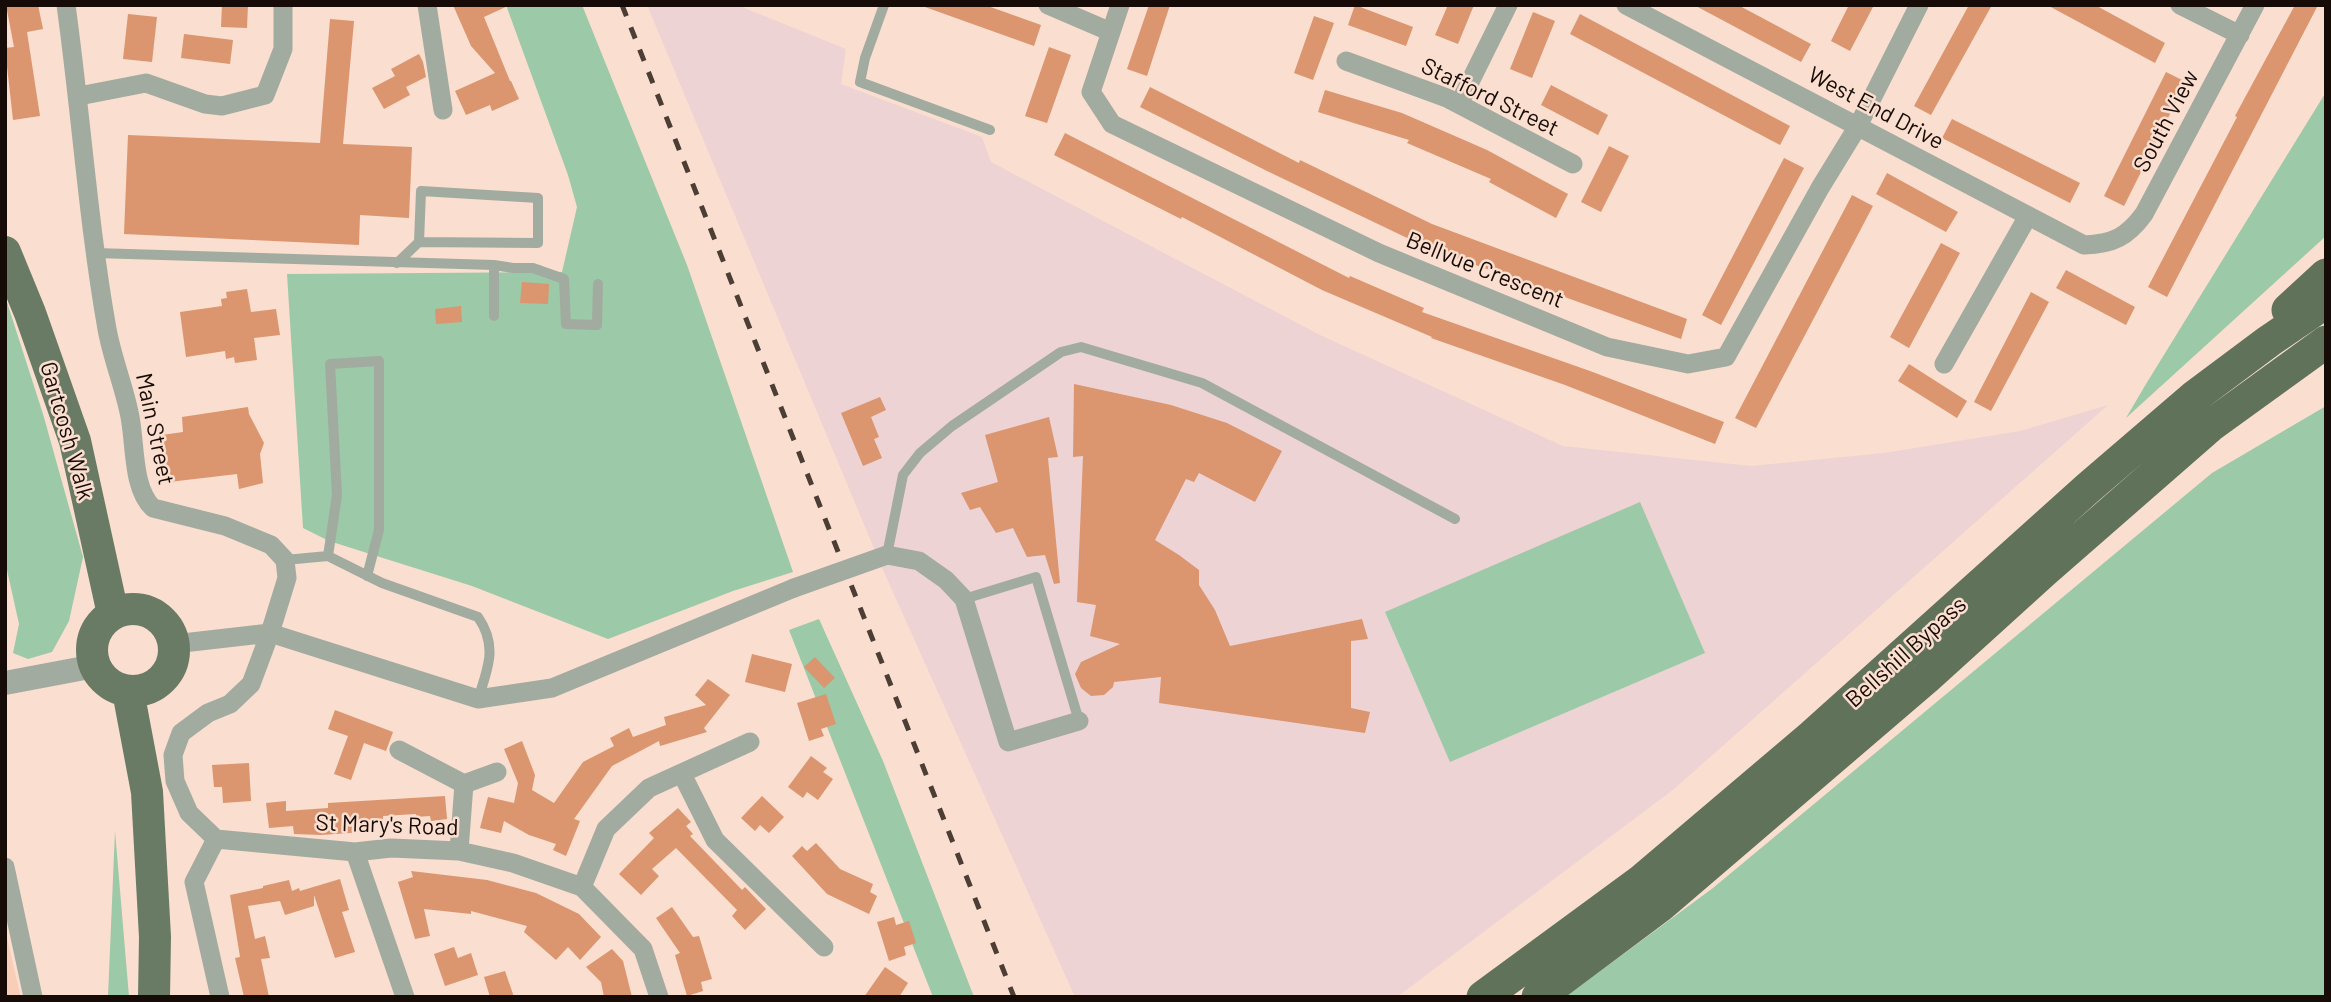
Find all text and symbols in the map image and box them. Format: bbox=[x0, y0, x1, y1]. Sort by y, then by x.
street label: Stafford Street bbox=[1417, 52, 1563, 142]
street label: West End Drive bbox=[1803, 61, 1949, 155]
street label: South View bbox=[2128, 65, 2204, 177]
street label: Bellvue Crescent bbox=[1402, 226, 1568, 314]
street label: Gartcosh Walk bbox=[34, 359, 100, 503]
street label: Main Street bbox=[130, 370, 180, 488]
street label: Bellshill Bypass bbox=[1840, 591, 1972, 713]
street label: St Mary's Road bbox=[315, 809, 459, 841]

